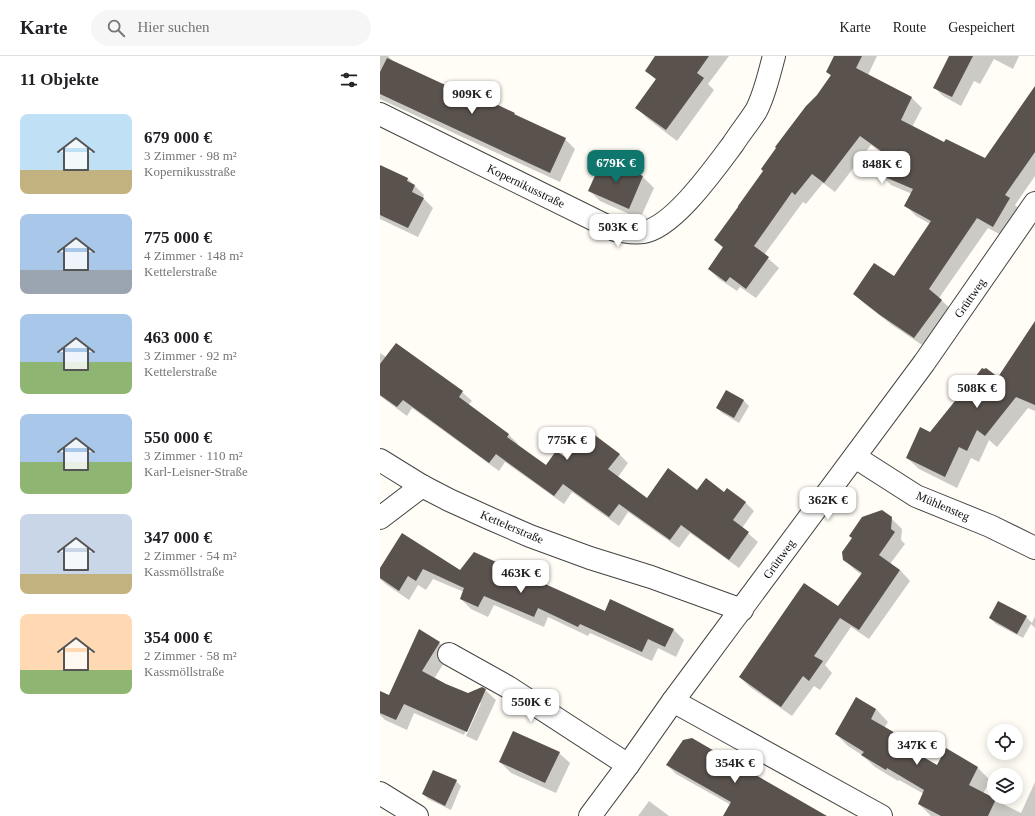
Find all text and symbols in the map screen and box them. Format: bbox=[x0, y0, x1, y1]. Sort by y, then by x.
search box bbox=[91, 10, 371, 46]
text: Karte bbox=[20, 17, 67, 38]
icon: search bbox=[105, 17, 127, 39]
text: Hier suchen bbox=[137, 19, 210, 35]
text: Karte bbox=[840, 20, 871, 35]
text: Route bbox=[893, 20, 926, 35]
text: Gespeichert bbox=[948, 20, 1015, 35]
icon: filters bbox=[338, 69, 360, 91]
text: 11 Objekte bbox=[20, 70, 99, 89]
pin: 909K € bbox=[439, 81, 505, 115]
text: 909K € bbox=[452, 86, 492, 101]
text: 679 000 € bbox=[144, 128, 212, 147]
icon: home bbox=[52, 130, 100, 178]
text: 3 Zimmer · 98 m² bbox=[144, 148, 237, 163]
pin: 679K € bbox=[583, 150, 649, 184]
pin: 848K € bbox=[849, 151, 915, 185]
text: 679K € bbox=[596, 155, 636, 170]
text: 848K € bbox=[862, 156, 902, 171]
street label: Kopernikusstraße bbox=[485, 161, 567, 211]
text: Kopernikusstraße bbox=[144, 164, 236, 179]
pin: 503K € bbox=[585, 214, 651, 248]
text: 503K € bbox=[598, 219, 638, 234]
text: 775 000 € bbox=[144, 228, 212, 247]
icon: home bbox=[52, 230, 100, 278]
text: 4 Zimmer · 148 m² bbox=[144, 248, 243, 263]
text: Kettelerstraße bbox=[144, 264, 217, 279]
street label: Grüttweg bbox=[951, 275, 989, 321]
text: 463 000 € bbox=[144, 328, 212, 347]
icon: home bbox=[52, 330, 100, 378]
text: 3 Zimmer · 92 m² bbox=[144, 348, 237, 363]
text: Kettelerstraße bbox=[144, 364, 217, 379]
pin: 508K € bbox=[944, 375, 1010, 409]
text: 508K € bbox=[957, 380, 997, 395]
pin: 775K € bbox=[534, 427, 600, 461]
text: 550 000 € bbox=[144, 428, 212, 447]
icon: home bbox=[52, 430, 100, 478]
text: 775K € bbox=[547, 432, 587, 447]
text: 3 Zimmer · 110 m² bbox=[144, 448, 243, 463]
text: Karl-Leisner-Straße bbox=[144, 464, 248, 479]
pin: 362K € bbox=[795, 487, 861, 521]
street label: Mühlensteg bbox=[914, 488, 972, 524]
text: 362K € bbox=[808, 492, 848, 507]
street label: Kettelerstraße bbox=[478, 507, 546, 547]
text: 347 000 € bbox=[144, 528, 212, 547]
icon: home bbox=[52, 530, 100, 578]
street label: Grüttweg bbox=[760, 537, 798, 581]
text: 2 Zimmer · 54 m² bbox=[144, 548, 237, 563]
pin: 463K € bbox=[488, 560, 554, 594]
text: Kassmöllstraße bbox=[144, 564, 224, 579]
text: 463K € bbox=[501, 565, 541, 580]
text: 354 000 € bbox=[144, 628, 212, 647]
icon: home bbox=[52, 630, 100, 678]
text: 2 Zimmer · 58 m² bbox=[144, 648, 237, 663]
text: Kassmöllstraße bbox=[144, 664, 224, 679]
pin: 550K € bbox=[498, 689, 564, 723]
text: 550K € bbox=[511, 694, 551, 709]
map controls bbox=[987, 724, 1023, 804]
button: locate bbox=[987, 724, 1023, 760]
pin: 347K € bbox=[884, 732, 950, 766]
text: 347K € bbox=[897, 737, 937, 752]
pin: 354K € bbox=[702, 750, 768, 784]
text: 354K € bbox=[715, 755, 755, 770]
button: layers bbox=[987, 768, 1023, 804]

